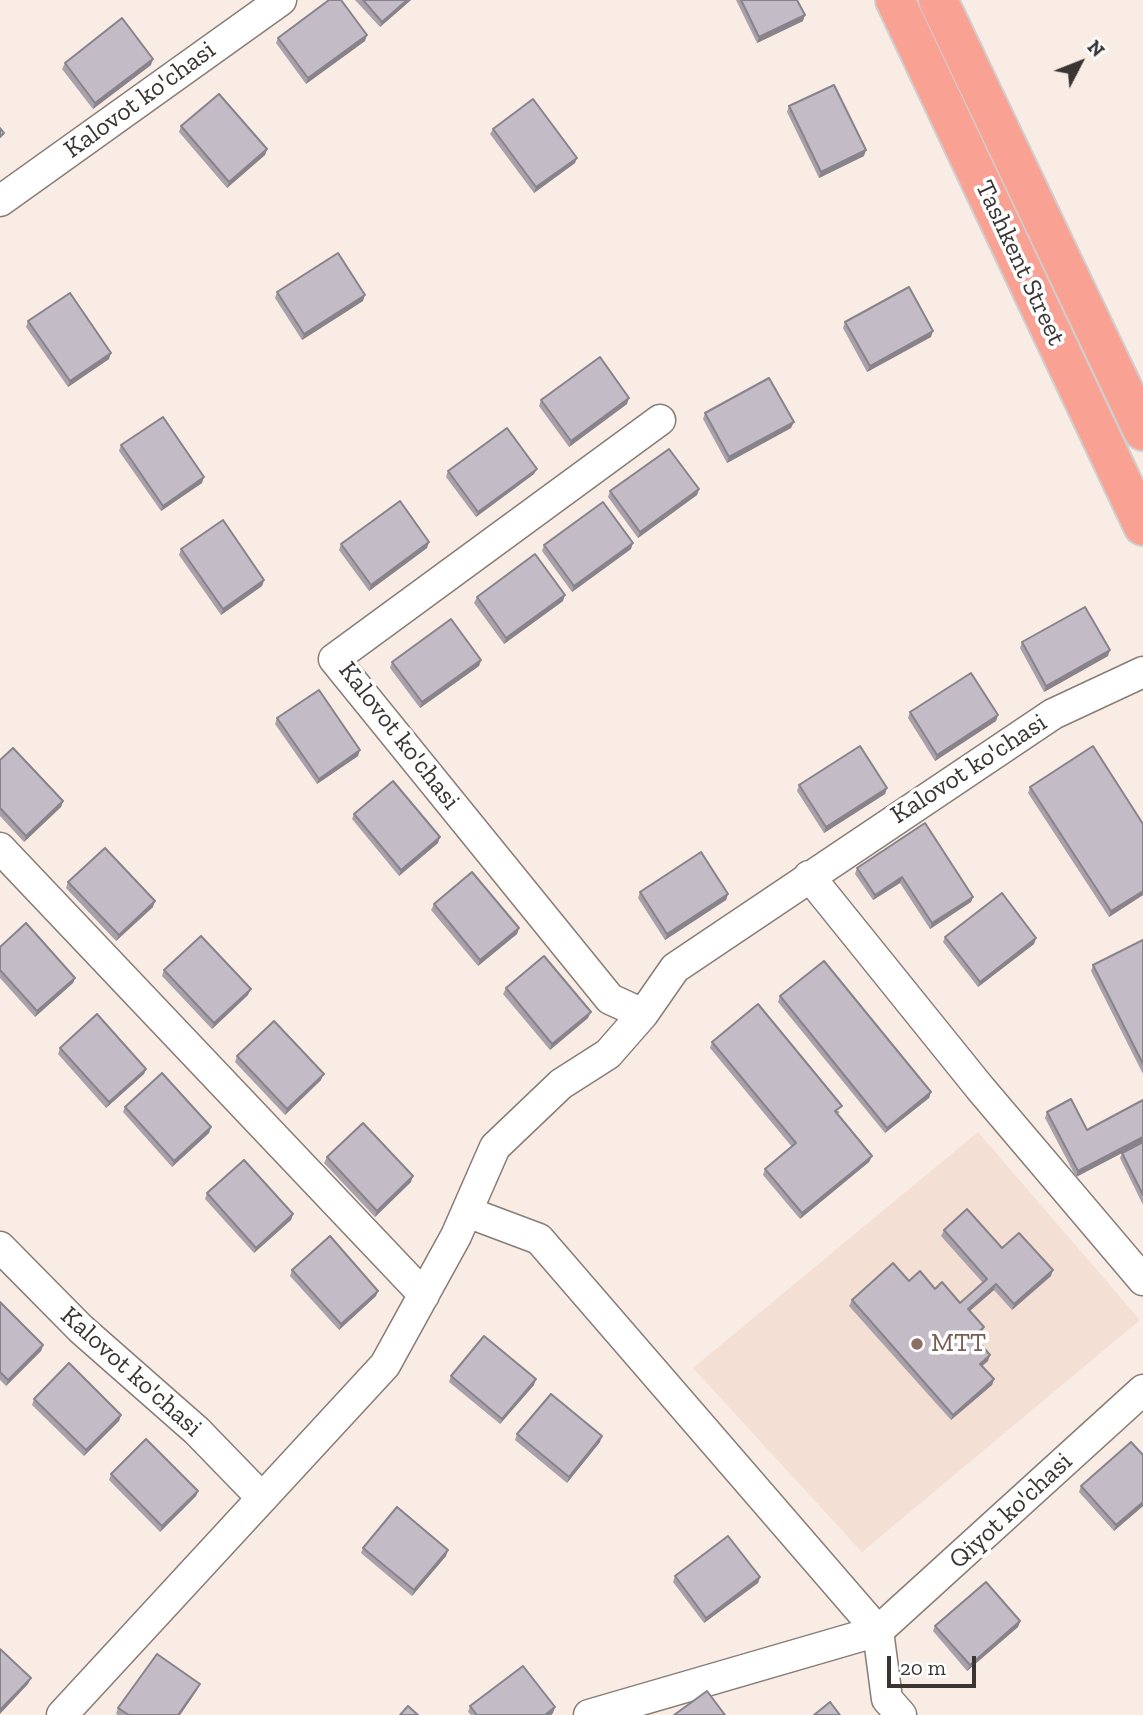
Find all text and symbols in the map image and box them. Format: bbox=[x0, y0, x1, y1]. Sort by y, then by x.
north arrow bbox=[1045, 28, 1115, 98]
street label: Kalovot ko'chasi bbox=[58, 35, 222, 165]
text: N bbox=[1083, 36, 1109, 62]
street label: Tashkent Street bbox=[968, 176, 1072, 350]
street label: Kalovot ko'chasi bbox=[331, 656, 467, 816]
street label: Kalovot ko'chasi bbox=[885, 707, 1053, 831]
street label: Kalovot ko'chasi bbox=[54, 1300, 208, 1444]
place label: MTT bbox=[931, 1328, 986, 1360]
marker: MTT bbox=[909, 1336, 925, 1352]
street label: Qiyot ko'chasi bbox=[943, 1446, 1079, 1576]
scale bar bbox=[891, 1642, 980, 1686]
text: 20 m bbox=[900, 1655, 946, 1680]

